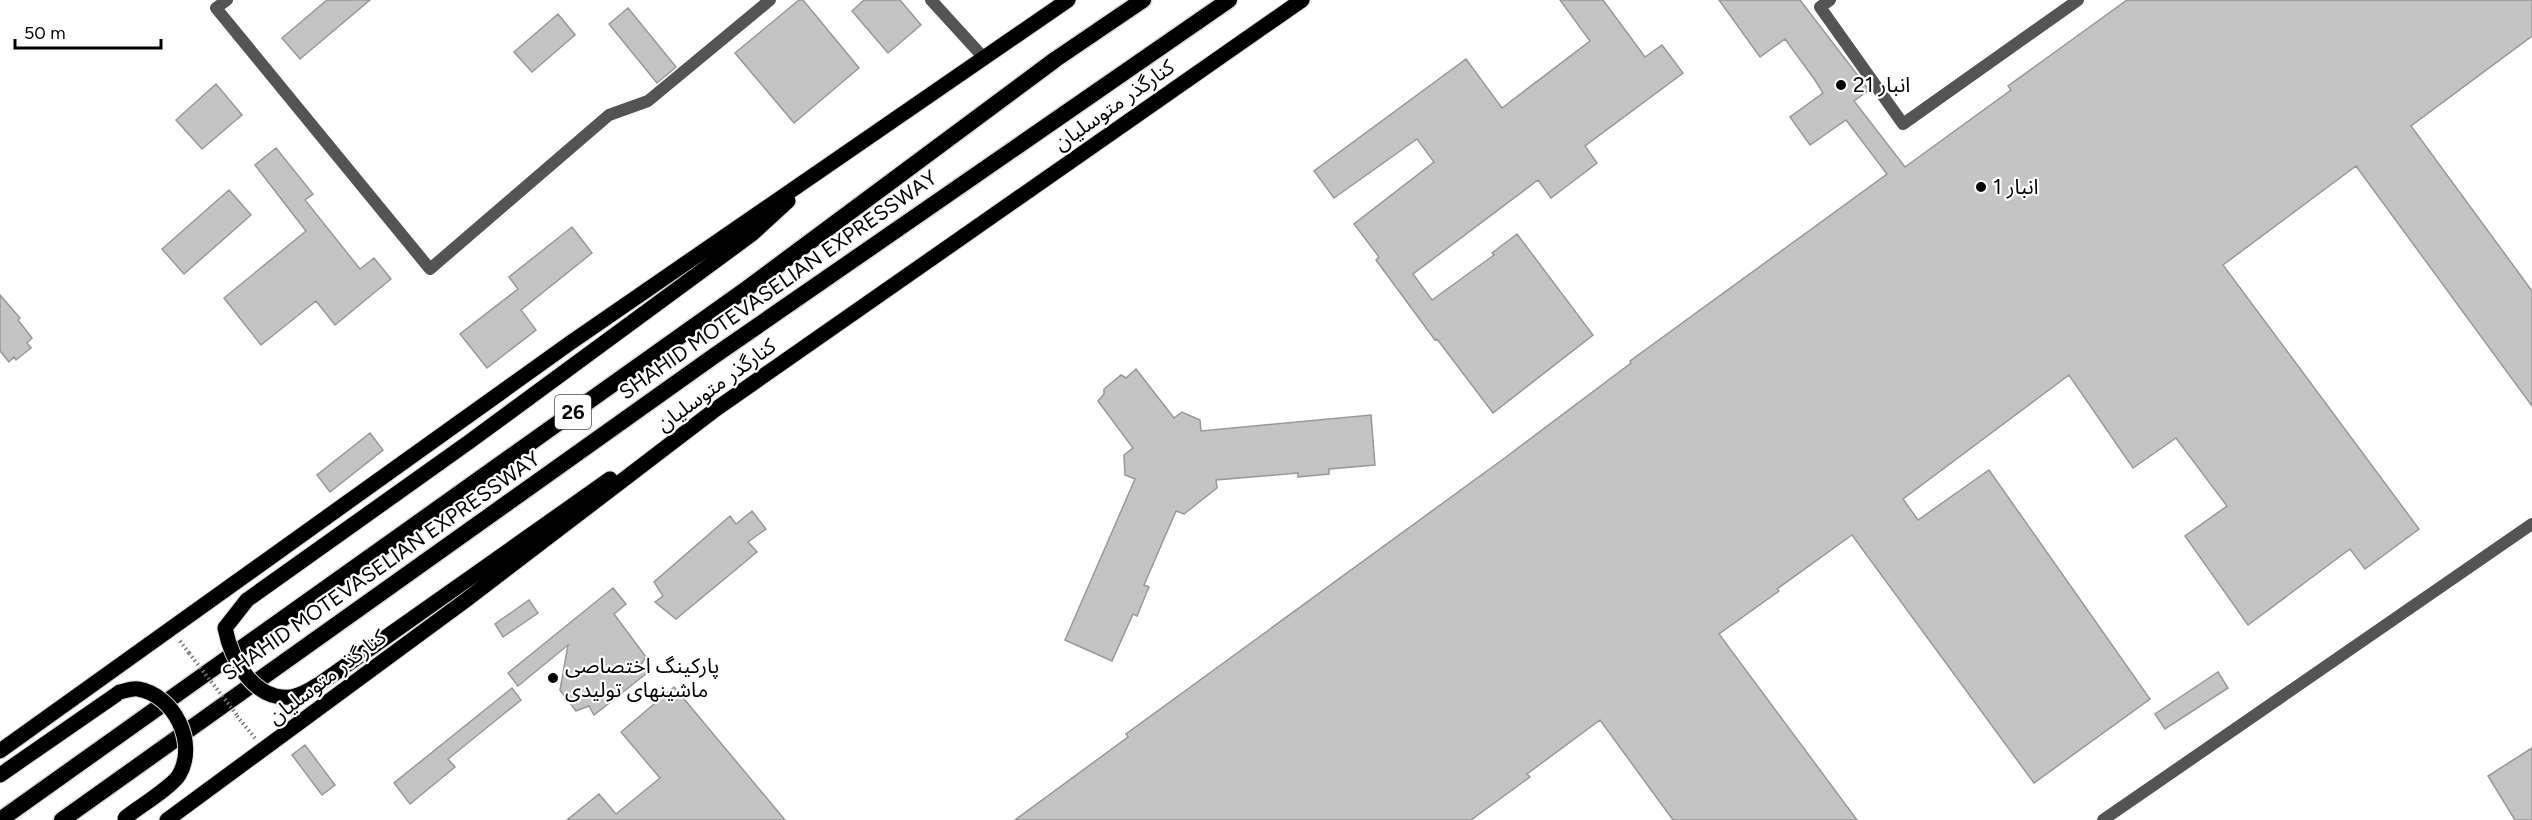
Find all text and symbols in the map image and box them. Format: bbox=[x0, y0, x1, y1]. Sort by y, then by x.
scale bar bbox=[15, 12, 160, 50]
text: 50 m bbox=[24, 22, 66, 44]
street label: کنارگذر متوسلیان bbox=[1049, 54, 1179, 155]
place label: انبار 21 bbox=[1853, 72, 1910, 97]
marker: انبار 21 bbox=[1834, 78, 1848, 92]
street label: SHAHID MOTEVASELIAN EXPRESSWAY bbox=[614, 165, 942, 404]
place label: انبار 1 bbox=[1993, 174, 2039, 199]
marker: انبار 1 bbox=[1974, 180, 1988, 194]
street label: کنارگذر متوسلیان bbox=[651, 333, 781, 436]
road number: 26 bbox=[555, 395, 591, 429]
street label: SHAHID MOTEVASELIAN EXPRESSWAY bbox=[217, 446, 545, 685]
street label: کنارگذر متوسلیان bbox=[263, 624, 391, 729]
place label: پارکینگ اختصاصی ماشینهای تولیدی bbox=[565, 653, 719, 702]
marker: پارکینگ اختصاصی ماشینهای تولیدی bbox=[546, 671, 560, 685]

